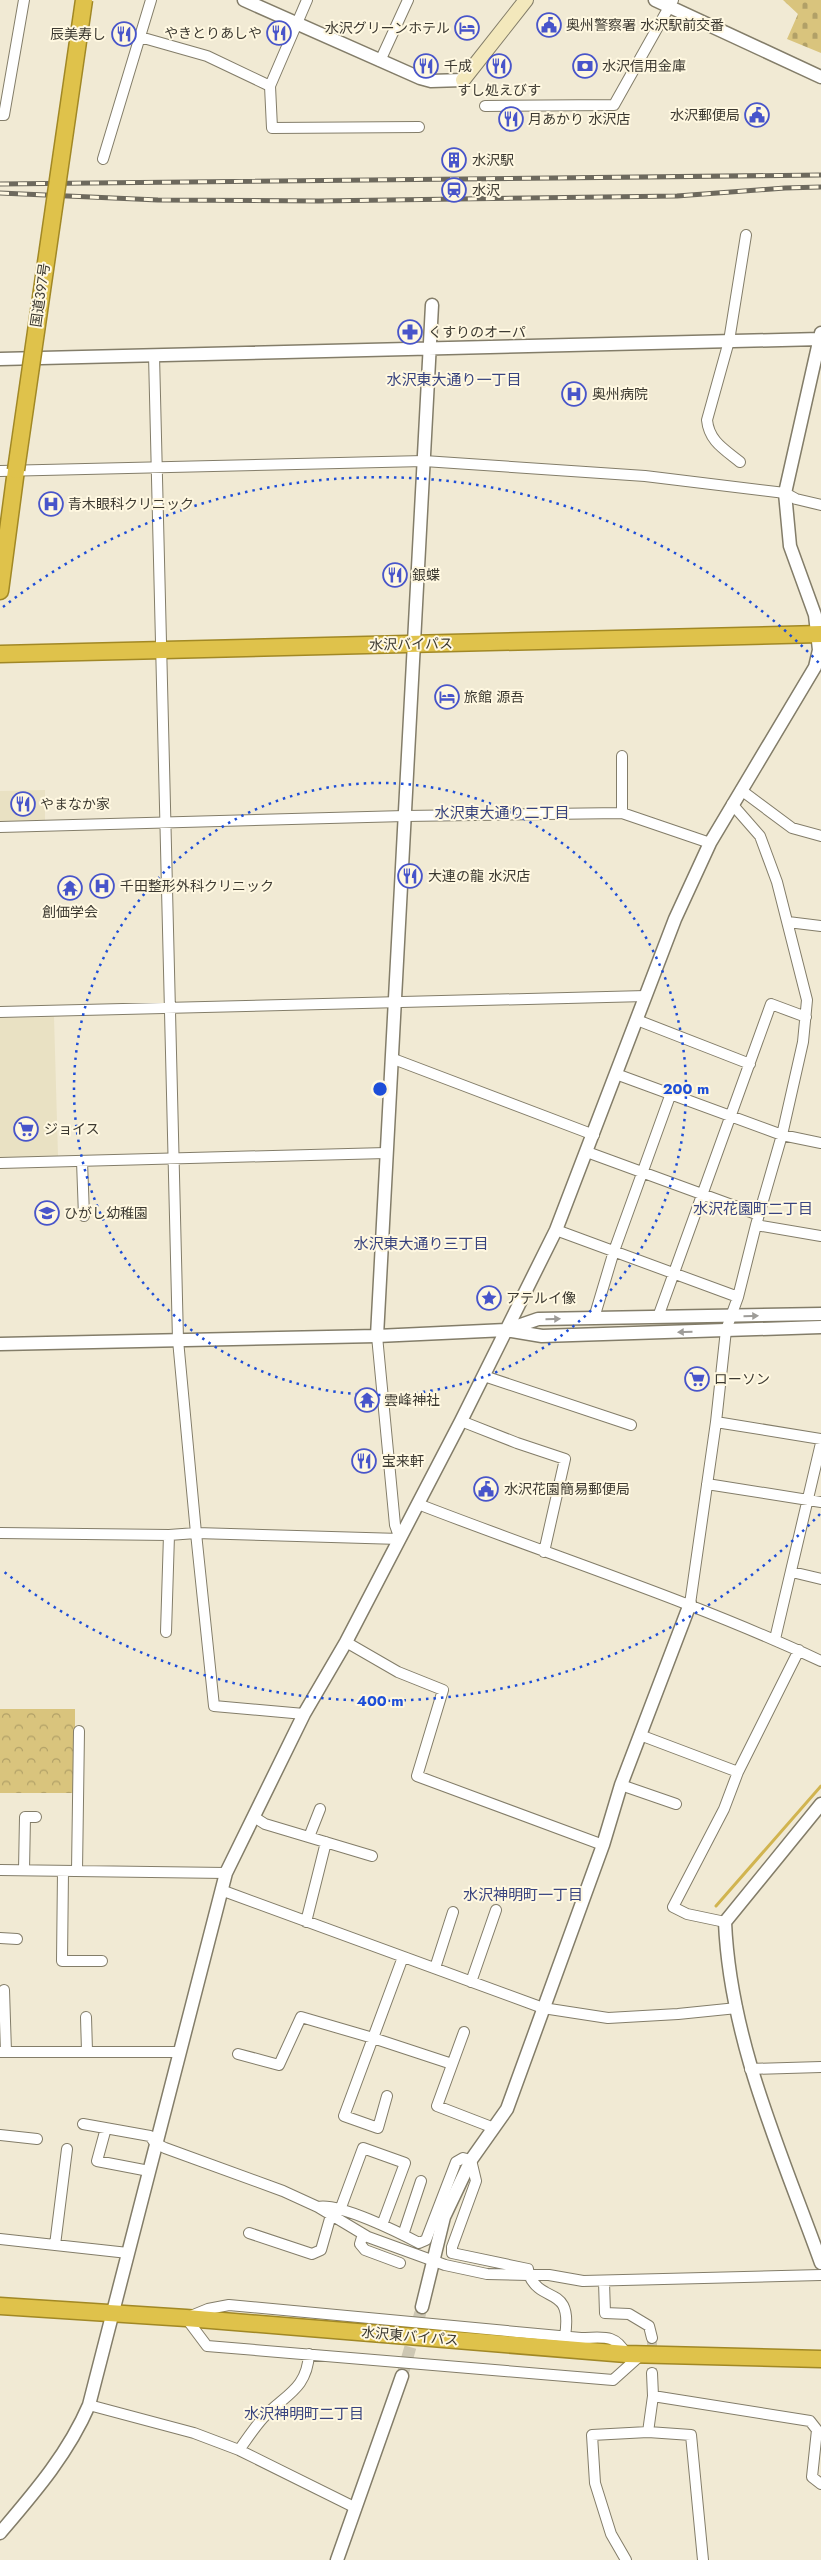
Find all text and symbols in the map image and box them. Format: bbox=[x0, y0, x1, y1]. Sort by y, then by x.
public building icon: 奥州警察署 水沢駅前交番 bbox=[536, 12, 562, 38]
hotel icon: 水沢グリーンホテル bbox=[454, 15, 480, 41]
place label: 奥州警察署 水沢駅前交番 bbox=[566, 15, 724, 35]
place label: 水沢グリーンホテル bbox=[325, 18, 450, 38]
restaurant icon: やきとりあしや bbox=[266, 20, 292, 46]
restaurant icon: 辰美寿し bbox=[111, 21, 137, 47]
place label: やきとりあしや bbox=[164, 23, 262, 43]
place label: 辰美寿し bbox=[50, 24, 106, 44]
restaurant icon: 千成 bbox=[413, 53, 439, 79]
restaurant icon: すし処えびす bbox=[486, 53, 512, 79]
bank icon: 水沢信用金庫 bbox=[572, 53, 598, 79]
place label: 千成 bbox=[444, 56, 472, 76]
place label: 水沢信用金庫 bbox=[602, 56, 686, 76]
place label: すし処えびす bbox=[457, 80, 541, 100]
public building icon: 水沢郵便局 bbox=[744, 102, 770, 128]
place label: 水沢郵便局 bbox=[670, 105, 740, 125]
restaurant icon: 月あかり 水沢店 bbox=[498, 106, 524, 132]
place label: 月あかり 水沢店 bbox=[528, 109, 630, 129]
building icon: 水沢駅 bbox=[441, 147, 467, 173]
place label: 水沢駅 bbox=[472, 150, 514, 170]
station icon: 水沢 bbox=[441, 177, 467, 203]
place label: 水沢 bbox=[472, 180, 500, 200]
street label: 国道397号 bbox=[26, 262, 54, 328]
pharmacy icon: くすりのオーパ bbox=[397, 319, 423, 345]
place label: くすりのオーパ bbox=[428, 322, 526, 342]
district label: 水沢東大通り一丁目 bbox=[386, 369, 522, 391]
hospital icon: 奥州病院 bbox=[561, 381, 587, 407]
place label: 奥州病院 bbox=[592, 384, 648, 404]
hospital icon: 青木眼科クリニック bbox=[38, 491, 64, 517]
place label: 青木眼科クリニック bbox=[68, 494, 194, 514]
restaurant icon: 銀蝶 bbox=[382, 562, 408, 588]
place label: 銀蝶 bbox=[412, 565, 440, 585]
street label: 水沢バイパス bbox=[369, 633, 453, 655]
hotel icon: 旅館 源吾 bbox=[434, 684, 460, 710]
place label: 旅館 源吾 bbox=[464, 687, 524, 707]
restaurant icon: やまなか家 bbox=[10, 791, 36, 817]
place label: やまなか家 bbox=[40, 794, 110, 814]
district label: 水沢東大通り二丁目 bbox=[434, 802, 570, 824]
restaurant icon: 大連の龍 水沢店 bbox=[397, 863, 423, 889]
place label: 大連の龍 水沢店 bbox=[428, 866, 530, 886]
hospital icon: 千田整形外科クリニック bbox=[89, 873, 115, 899]
temple icon: 創価学会 bbox=[57, 875, 83, 901]
place label: 千田整形外科クリニック bbox=[120, 876, 274, 896]
place label: 創価学会 bbox=[42, 902, 98, 922]
text: 200 m bbox=[663, 1078, 709, 1100]
centre of rings bbox=[371, 1080, 389, 1098]
supermarket icon: ジョイス bbox=[13, 1116, 39, 1142]
place label: ジョイス bbox=[44, 1119, 100, 1139]
district label: 水沢花園町二丁目 bbox=[693, 1198, 813, 1220]
school or university icon: ひがし幼稚園 bbox=[34, 1200, 60, 1226]
place label: ひがし幼稚園 bbox=[64, 1203, 148, 1223]
district label: 水沢東大通り三丁目 bbox=[353, 1233, 489, 1255]
place icon: アテルイ像 bbox=[476, 1285, 502, 1311]
place label: アテルイ像 bbox=[506, 1288, 576, 1308]
one-way arrow bbox=[743, 1312, 759, 1320]
one-way arrow bbox=[545, 1315, 561, 1323]
one-way arrow bbox=[677, 1328, 693, 1336]
supermarket icon: ローソン bbox=[684, 1366, 710, 1392]
place label: ローソン bbox=[714, 1369, 770, 1389]
temple icon: 雲峰神社 bbox=[354, 1387, 380, 1413]
place label: 雲峰神社 bbox=[384, 1390, 440, 1410]
restaurant icon: 宝来軒 bbox=[351, 1448, 377, 1474]
place label: 宝来軒 bbox=[382, 1451, 424, 1471]
public building icon: 水沢花園簡易郵便局 bbox=[473, 1476, 499, 1502]
place label: 水沢花園簡易郵便局 bbox=[504, 1479, 630, 1499]
text: 400 m bbox=[356, 1690, 404, 1712]
district label: 水沢神明町一丁目 bbox=[463, 1884, 583, 1906]
street label: 水沢東バイパス bbox=[360, 2322, 460, 2350]
district label: 水沢神明町二丁目 bbox=[244, 2403, 364, 2425]

